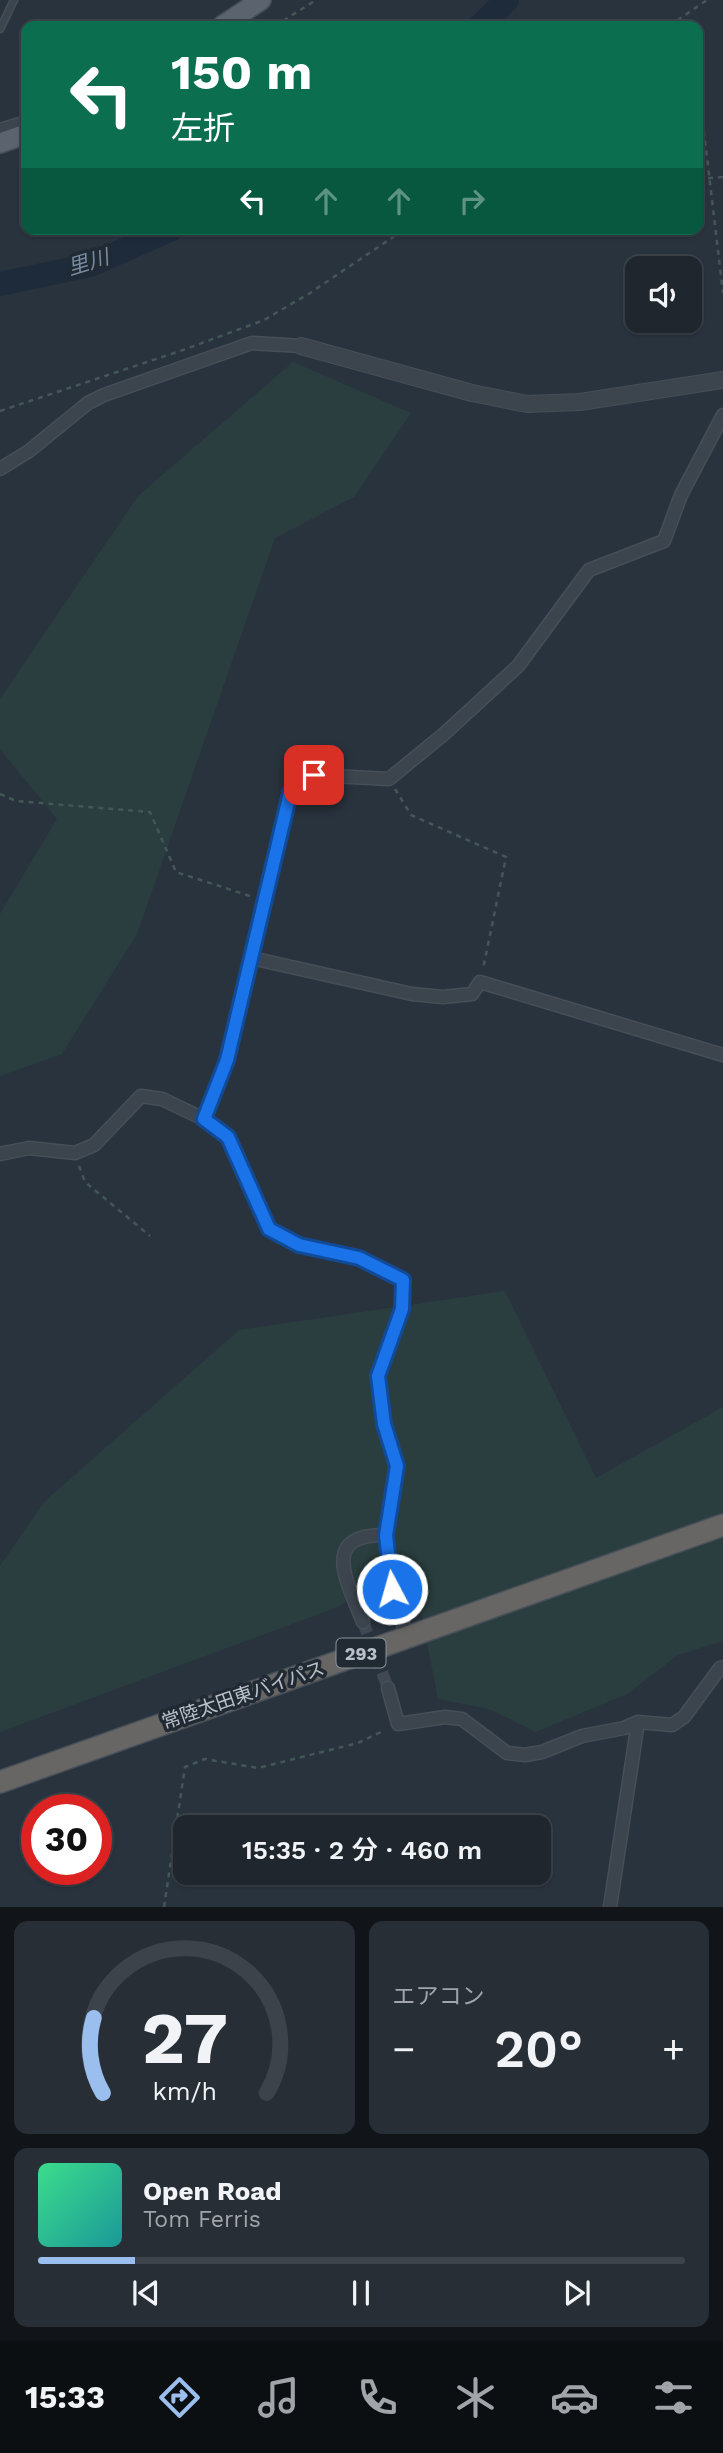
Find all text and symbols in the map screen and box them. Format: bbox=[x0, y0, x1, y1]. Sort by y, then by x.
text: 150 m bbox=[171, 43, 312, 101]
icon: left bbox=[56, 49, 147, 140]
text: 左折 bbox=[171, 109, 235, 147]
icon: left bbox=[234, 182, 272, 220]
icon: ahead bbox=[307, 182, 345, 220]
icon: ahead bbox=[380, 182, 418, 220]
icon: right bbox=[453, 182, 491, 220]
water label: 里川 bbox=[64, 243, 114, 280]
map controls bbox=[625, 256, 702, 333]
button: sound bbox=[625, 256, 702, 333]
pin bbox=[284, 745, 344, 805]
icon: arrive bbox=[295, 756, 333, 794]
position arrow bbox=[355, 1552, 429, 1626]
road number: 293 bbox=[336, 1638, 386, 1668]
street label: 常陸太田東バイパス bbox=[159, 1656, 327, 1734]
speed limit sign: 30 bbox=[21, 1794, 112, 1885]
text: 15:35 · 2 分 · 460 m bbox=[242, 1835, 482, 1865]
text: エアコン bbox=[393, 1983, 485, 2010]
text: 27 bbox=[141, 1996, 227, 2082]
text: 20° bbox=[494, 2019, 583, 2080]
text: − bbox=[393, 2027, 415, 2071]
text: + bbox=[662, 2027, 685, 2071]
text: km/h bbox=[152, 2077, 216, 2106]
text: Open Road bbox=[143, 2176, 281, 2206]
text: Tom Ferris bbox=[143, 2206, 261, 2233]
icon: previous bbox=[127, 2274, 165, 2312]
icon: pause bbox=[342, 2274, 380, 2312]
icon: next bbox=[558, 2274, 596, 2312]
icon: directions bbox=[155, 2373, 204, 2422]
icon: music bbox=[254, 2373, 303, 2422]
icon: phone bbox=[353, 2373, 402, 2422]
icon: climate bbox=[451, 2373, 500, 2422]
icon: car bbox=[550, 2373, 599, 2422]
icon: filters bbox=[649, 2373, 698, 2422]
text: 15:33 bbox=[25, 2378, 105, 2416]

